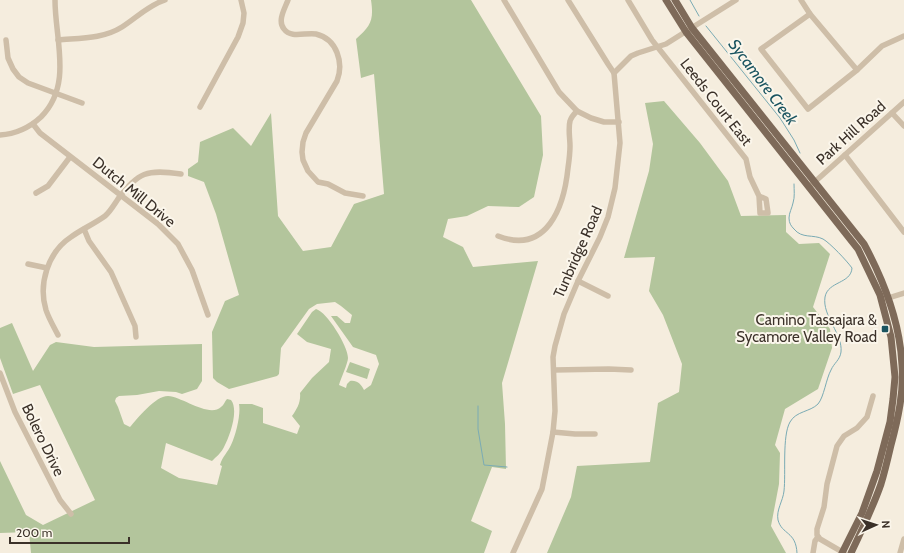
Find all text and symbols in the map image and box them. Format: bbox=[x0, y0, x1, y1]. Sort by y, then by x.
water label: Sycamore Creek bbox=[725, 35, 802, 130]
street label: Leeds Court East bbox=[676, 55, 756, 149]
street label: Park Hill Road bbox=[813, 97, 889, 169]
street label: Dutch Mill Drive bbox=[89, 153, 179, 231]
street label: Tunbridge Road bbox=[550, 203, 606, 301]
place label: Camino Tassajara & Sycamore Valley Road bbox=[736, 311, 877, 346]
marker: Camino Tassajara & Sycamore Valley Road bbox=[880, 324, 890, 334]
street label: Bolero Drive bbox=[18, 401, 68, 479]
north arrow bbox=[856, 505, 896, 545]
scale bar bbox=[10, 519, 129, 545]
text: N bbox=[879, 520, 893, 529]
text: 200 m bbox=[16, 525, 52, 540]

